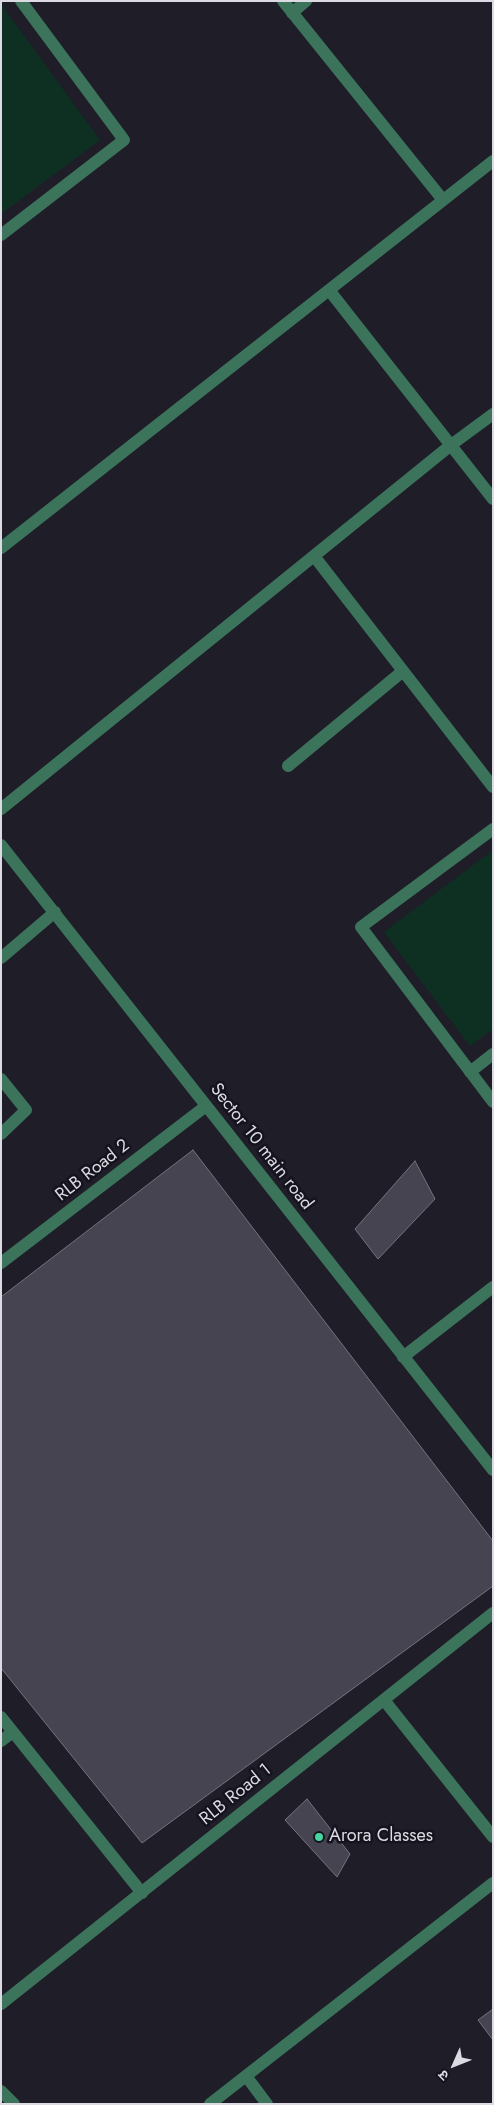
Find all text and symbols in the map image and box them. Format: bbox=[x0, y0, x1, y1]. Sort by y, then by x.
street label: Sector 10 main road bbox=[205, 1079, 317, 1215]
street label: RLB Road 2 bbox=[52, 1135, 134, 1207]
street label: RLB Road 1 bbox=[196, 1760, 276, 1830]
place label: Arora Classes bbox=[329, 1826, 433, 1848]
marker: Arora Classes bbox=[313, 1831, 325, 1843]
north arrow bbox=[429, 2040, 479, 2090]
text: उ bbox=[433, 2066, 453, 2085]

